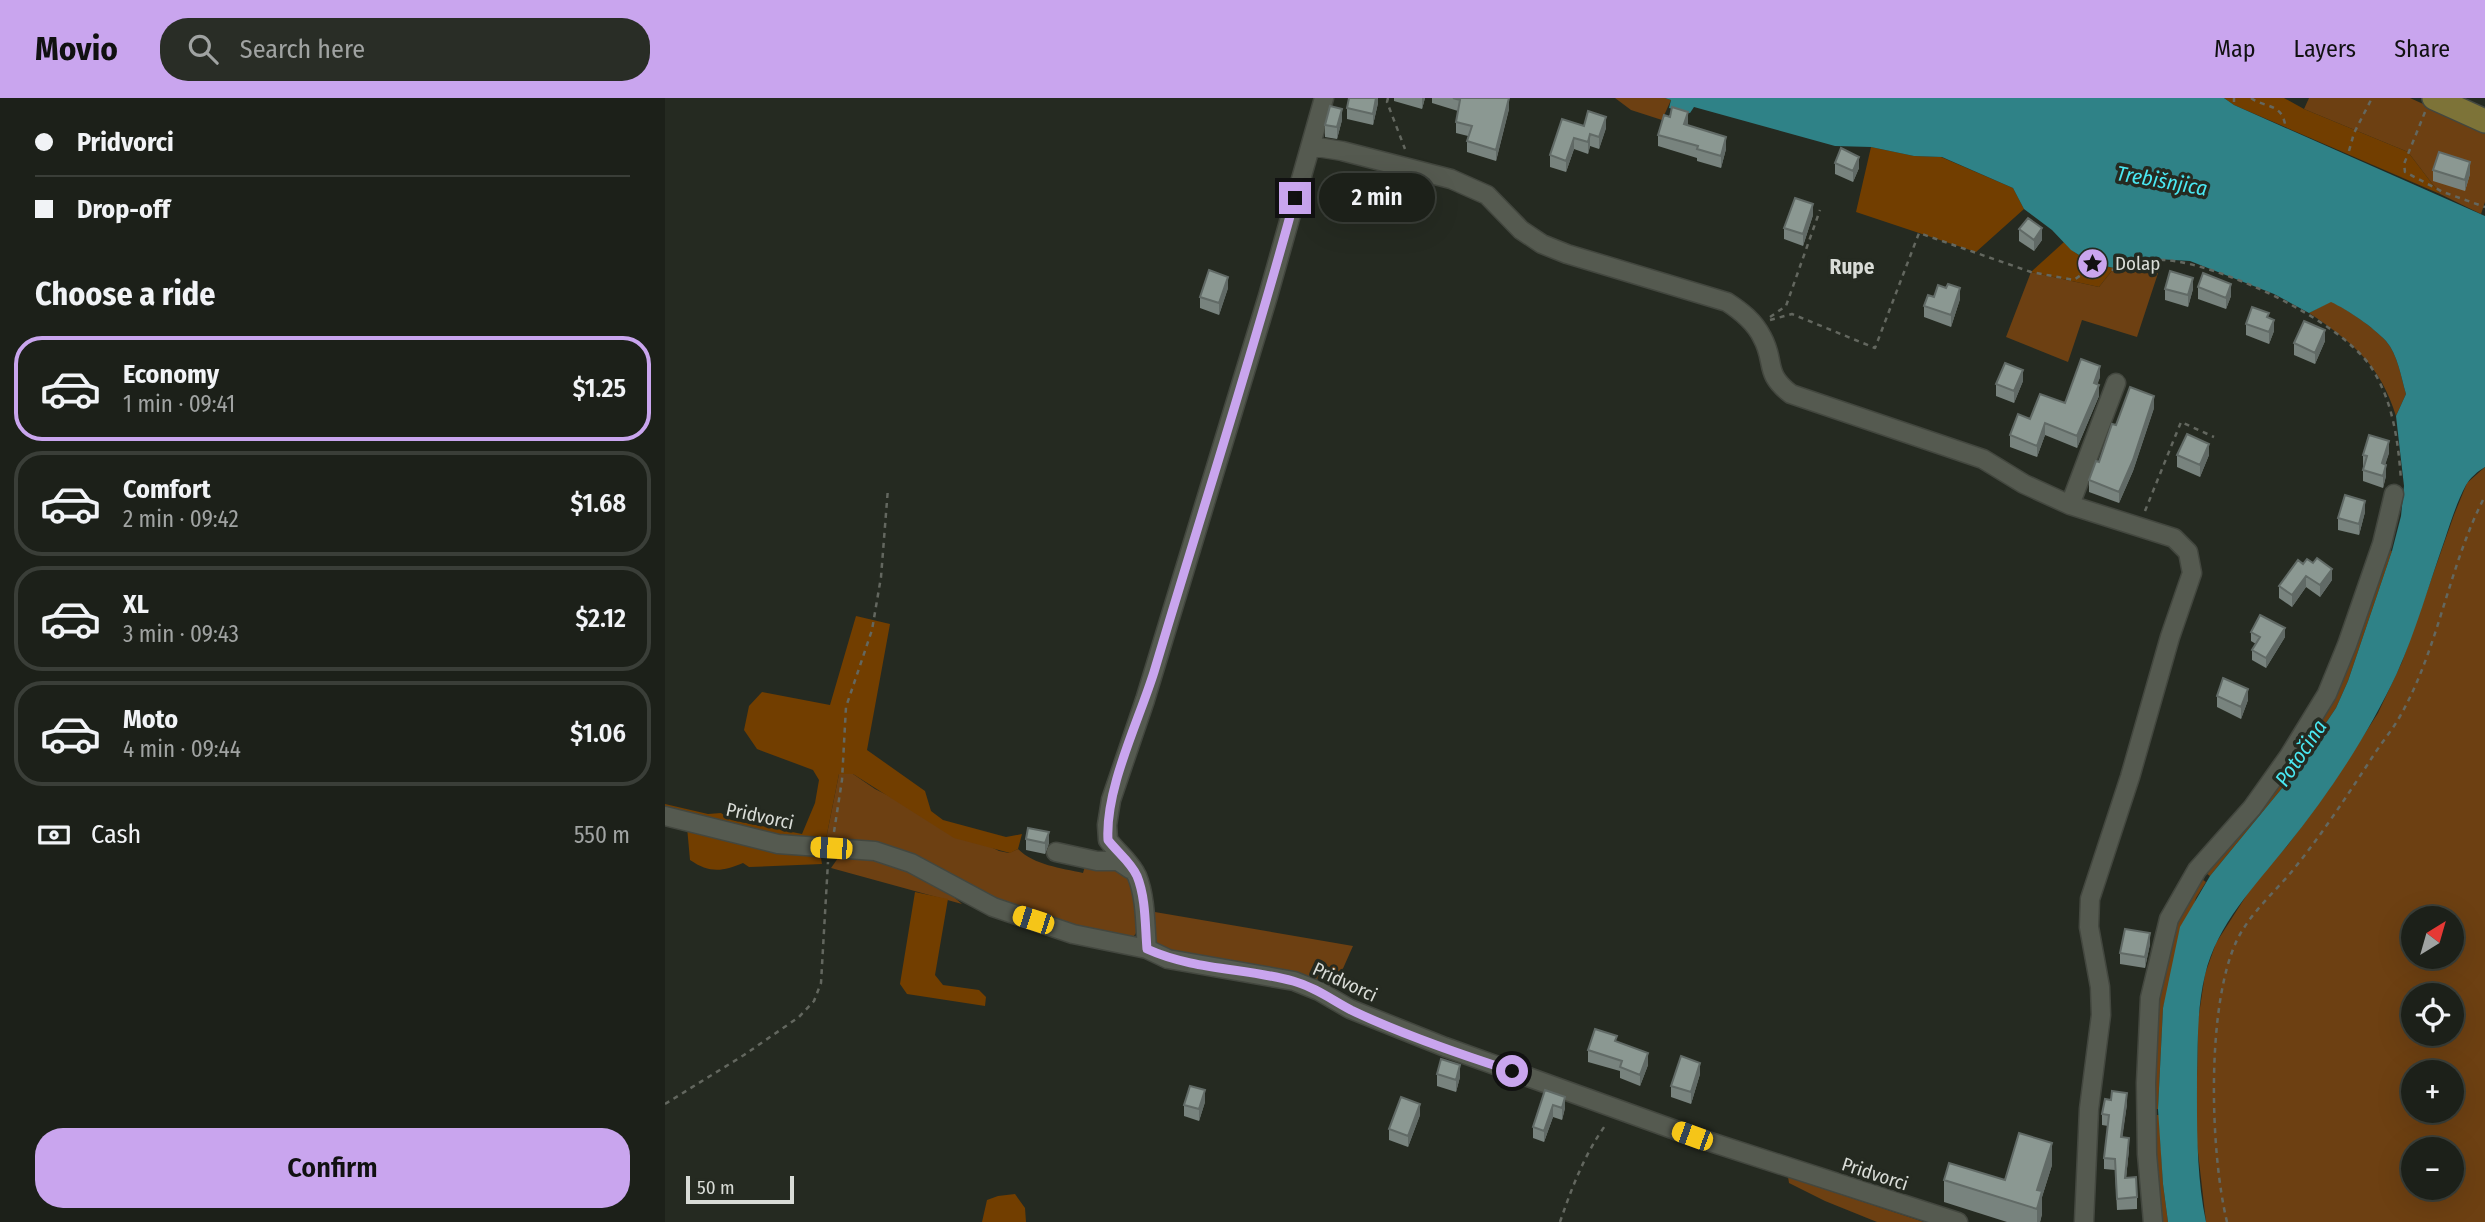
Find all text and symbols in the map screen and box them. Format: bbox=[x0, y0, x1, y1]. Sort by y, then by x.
search box bbox=[160, 18, 650, 81]
text: Movio bbox=[35, 29, 118, 69]
icon: search bbox=[184, 30, 222, 68]
text: Search here bbox=[240, 34, 365, 65]
text: Map bbox=[2214, 35, 2256, 63]
text: Layers bbox=[2294, 35, 2356, 63]
text: Share bbox=[2394, 35, 2450, 63]
text: Pridvorci bbox=[77, 127, 174, 158]
water label: Trebišnjica bbox=[2114, 160, 2210, 202]
callout: 2 min bbox=[1319, 174, 1435, 222]
route end bbox=[1279, 182, 1311, 214]
text: 2 min bbox=[1351, 183, 1403, 211]
text: Drop-off bbox=[77, 194, 170, 225]
place icon: Dolap bbox=[2075, 246, 2109, 280]
place label: Dolap bbox=[2115, 252, 2160, 275]
district label: Rupe bbox=[1830, 254, 1875, 280]
text: Choose a ride bbox=[35, 275, 216, 313]
icon: car bbox=[39, 357, 102, 420]
text: Economy bbox=[123, 359, 219, 390]
text: $1.25 bbox=[573, 373, 626, 404]
text: 1 min · 09:41 bbox=[123, 390, 235, 418]
icon: car bbox=[39, 472, 102, 535]
text: Comfort bbox=[123, 474, 211, 505]
text: $1.68 bbox=[571, 488, 626, 519]
text: 2 min · 09:42 bbox=[123, 505, 239, 533]
icon: car bbox=[39, 587, 102, 650]
text: XL bbox=[123, 589, 149, 620]
text: $2.12 bbox=[575, 603, 626, 634]
text: 3 min · 09:43 bbox=[123, 620, 239, 648]
icon: car bbox=[39, 702, 102, 765]
text: Moto bbox=[123, 704, 178, 735]
water label: Potočina bbox=[2269, 715, 2333, 791]
text: $1.06 bbox=[570, 718, 626, 749]
text: 4 min · 09:44 bbox=[123, 735, 241, 763]
street label: Pridvorci bbox=[724, 798, 796, 834]
icon: cash bbox=[35, 816, 73, 854]
text: Cash bbox=[91, 819, 141, 850]
text: 550 m bbox=[574, 821, 630, 849]
car bbox=[810, 836, 853, 860]
car bbox=[1010, 904, 1057, 936]
north arrow bbox=[2401, 906, 2464, 970]
map controls bbox=[2401, 906, 2464, 1200]
street label: Pridvorci bbox=[1309, 957, 1381, 1007]
button: locate bbox=[2401, 983, 2464, 1046]
route start bbox=[1496, 1055, 1528, 1087]
button: + bbox=[2401, 1060, 2464, 1123]
car bbox=[1669, 1119, 1716, 1153]
button: Confirm bbox=[35, 1128, 630, 1208]
button: − bbox=[2401, 1137, 2464, 1200]
street label: Pridvorci bbox=[1839, 1152, 1911, 1196]
scale bar bbox=[686, 1173, 795, 1205]
text: 50 m bbox=[697, 1176, 735, 1199]

